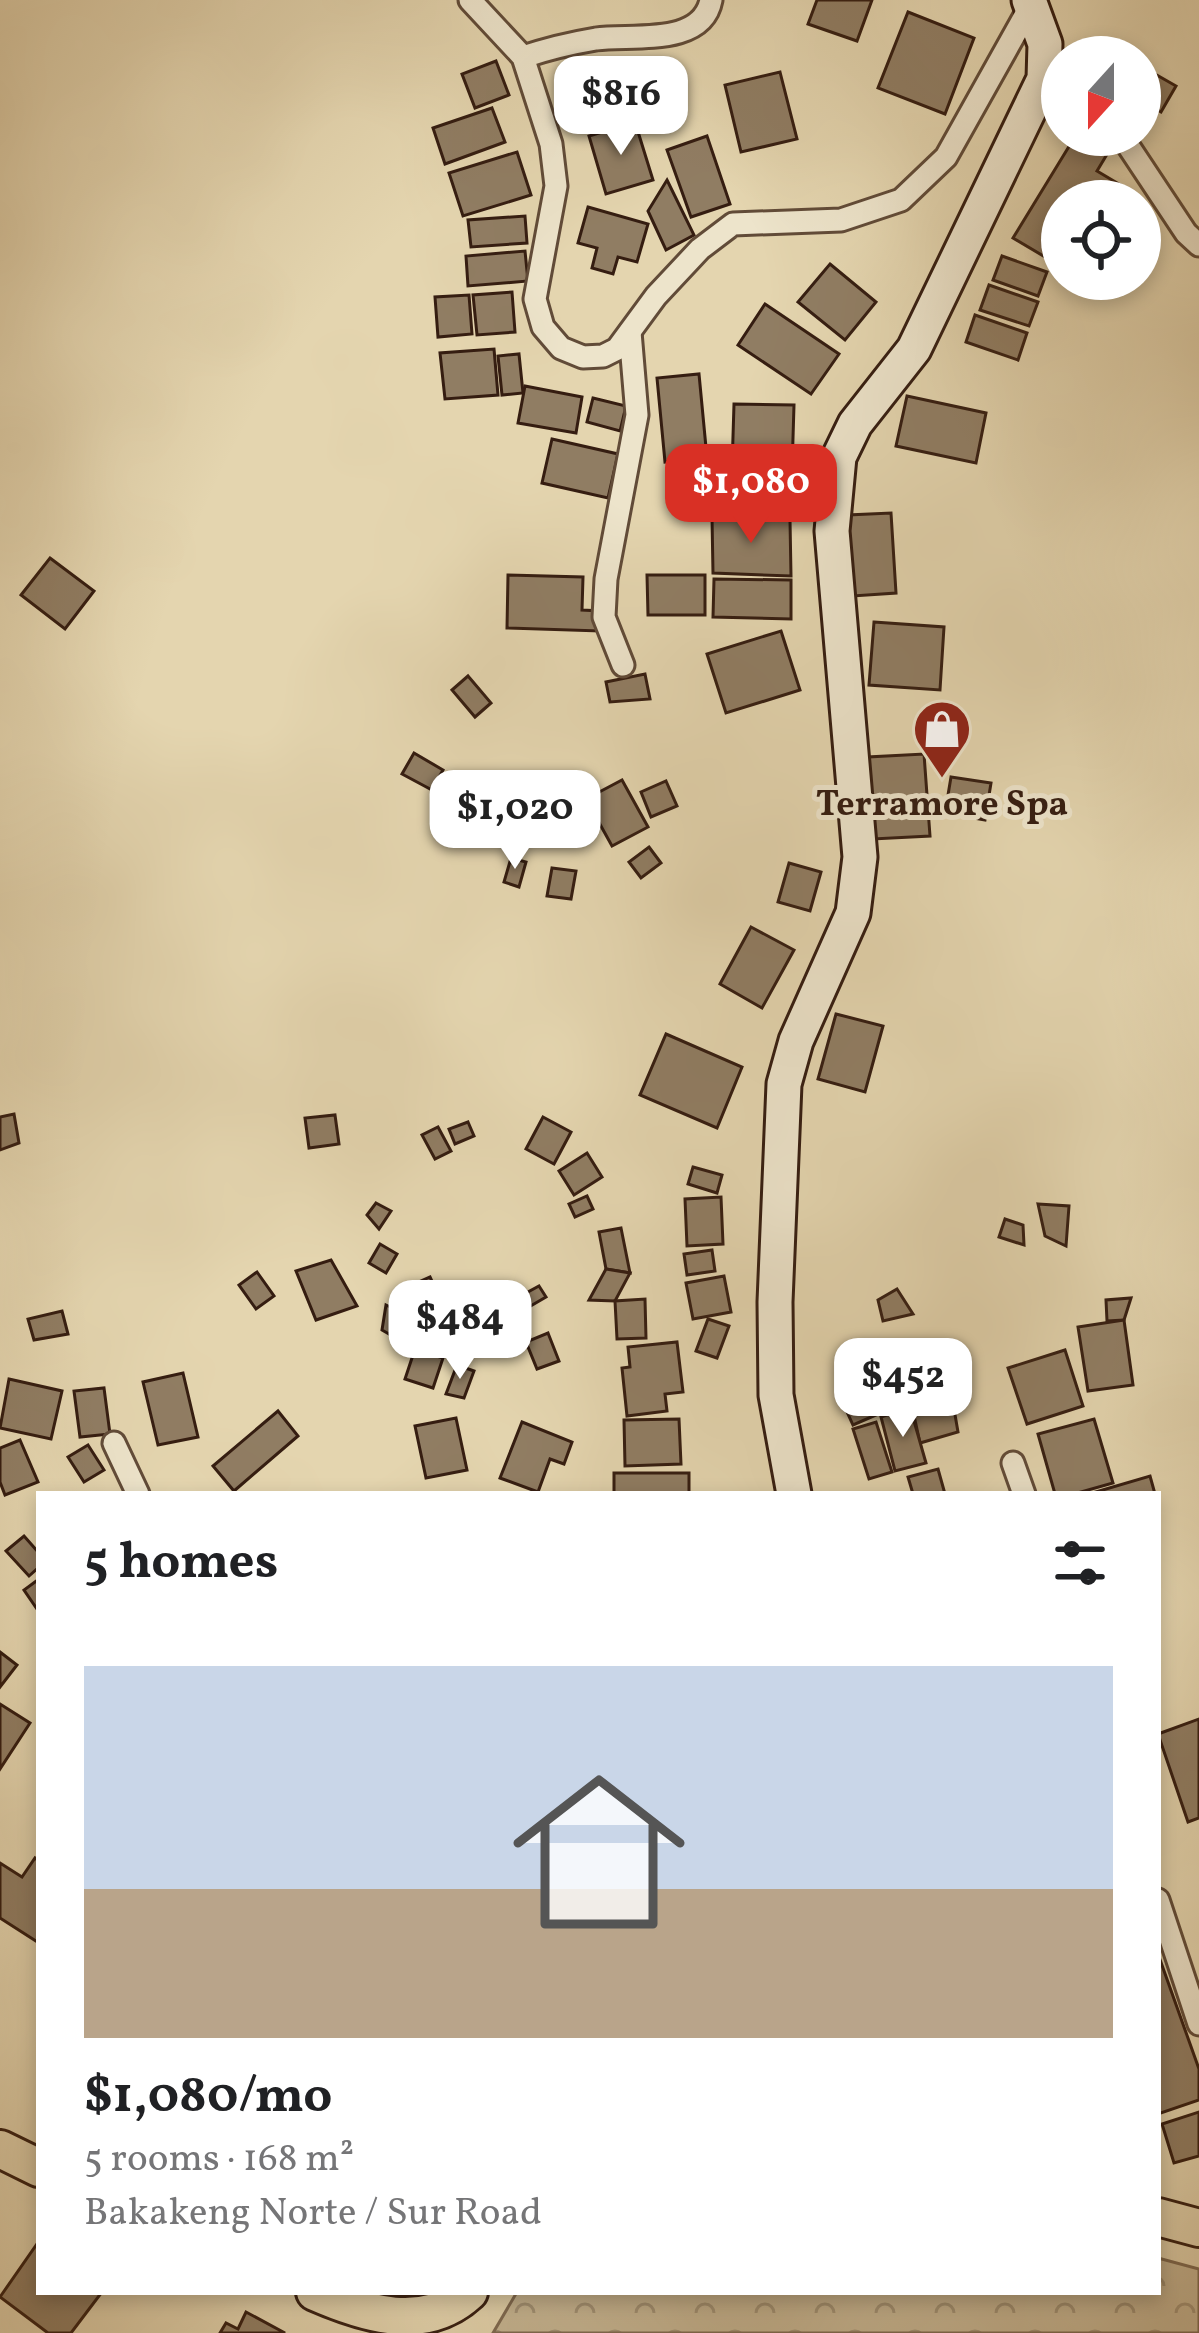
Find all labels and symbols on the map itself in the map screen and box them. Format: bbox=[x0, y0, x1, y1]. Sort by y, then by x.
north arrow bbox=[1041, 36, 1161, 156]
pin: $816 bbox=[550, 56, 692, 158]
pin: $1,080 bbox=[653, 444, 849, 546]
shop icon: Terramore Spa bbox=[911, 698, 973, 780]
pin: $1,020 bbox=[417, 770, 613, 872]
place label: Terramore Spa bbox=[816, 781, 1068, 831]
pin: $484 bbox=[389, 1280, 531, 1382]
pin: $452 bbox=[832, 1338, 974, 1440]

